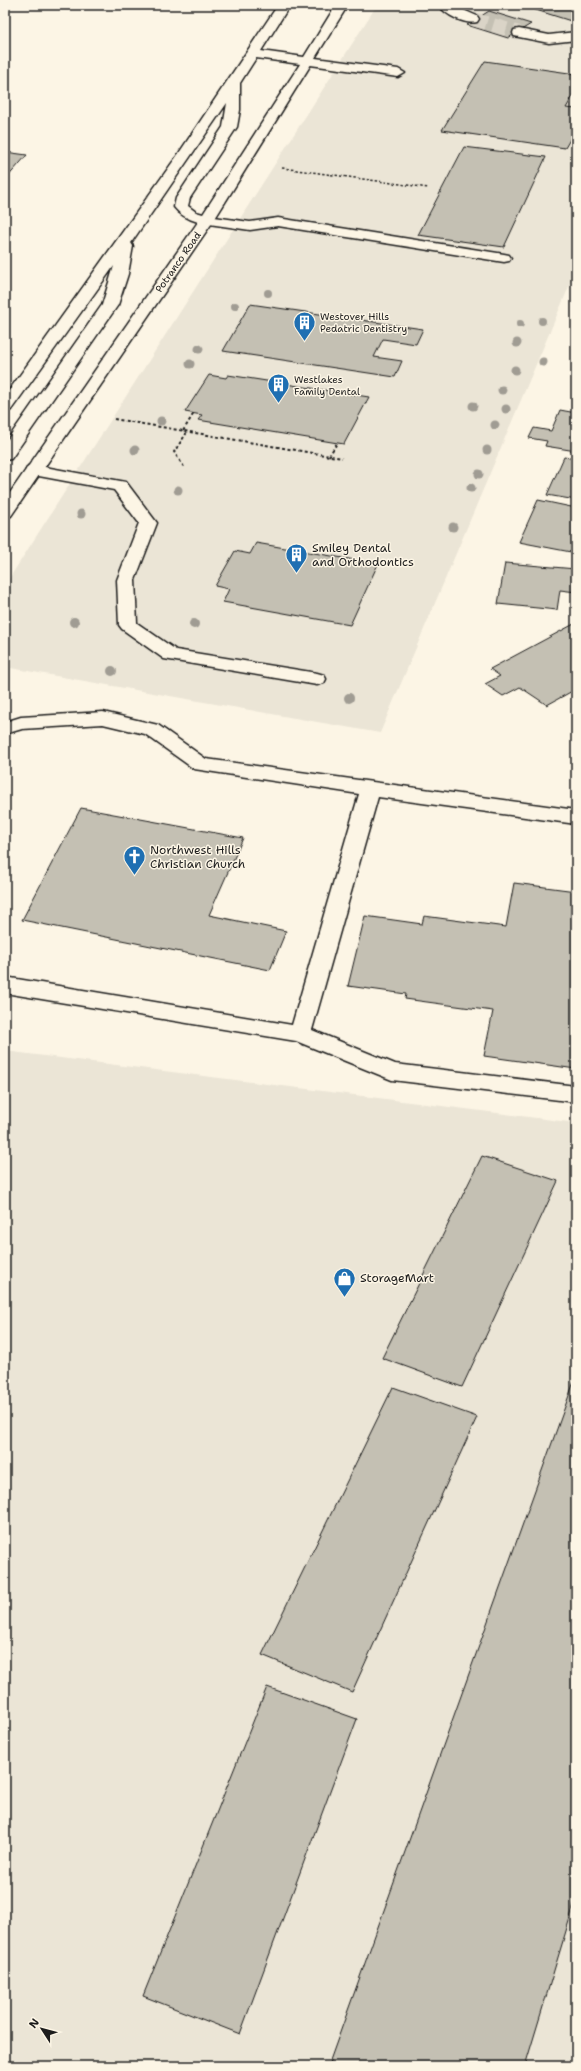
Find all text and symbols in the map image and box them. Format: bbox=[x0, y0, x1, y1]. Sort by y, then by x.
street label: Potranco Road bbox=[152, 228, 204, 295]
building icon: Westover Hills Pedatric Dentistry bbox=[292, 309, 318, 342]
place label: Westover Hills Pedatric Dentistry bbox=[320, 310, 407, 335]
building icon: Westlakes Family Dental bbox=[265, 372, 291, 405]
place label: Westlakes Family Dental bbox=[294, 373, 360, 398]
place label: Smiley Dental and Orthodontics bbox=[312, 540, 414, 570]
building icon: Smiley Dental and Orthodontics bbox=[284, 542, 310, 575]
place label: Northwest Hills Christian Church bbox=[150, 842, 245, 872]
church icon: Northwest Hills Christian Church bbox=[122, 844, 148, 877]
shop icon: StorageMart bbox=[332, 1265, 358, 1298]
place label: StorageMart bbox=[360, 1270, 434, 1286]
north arrow bbox=[22, 2009, 62, 2049]
text: N bbox=[26, 2015, 43, 2031]

